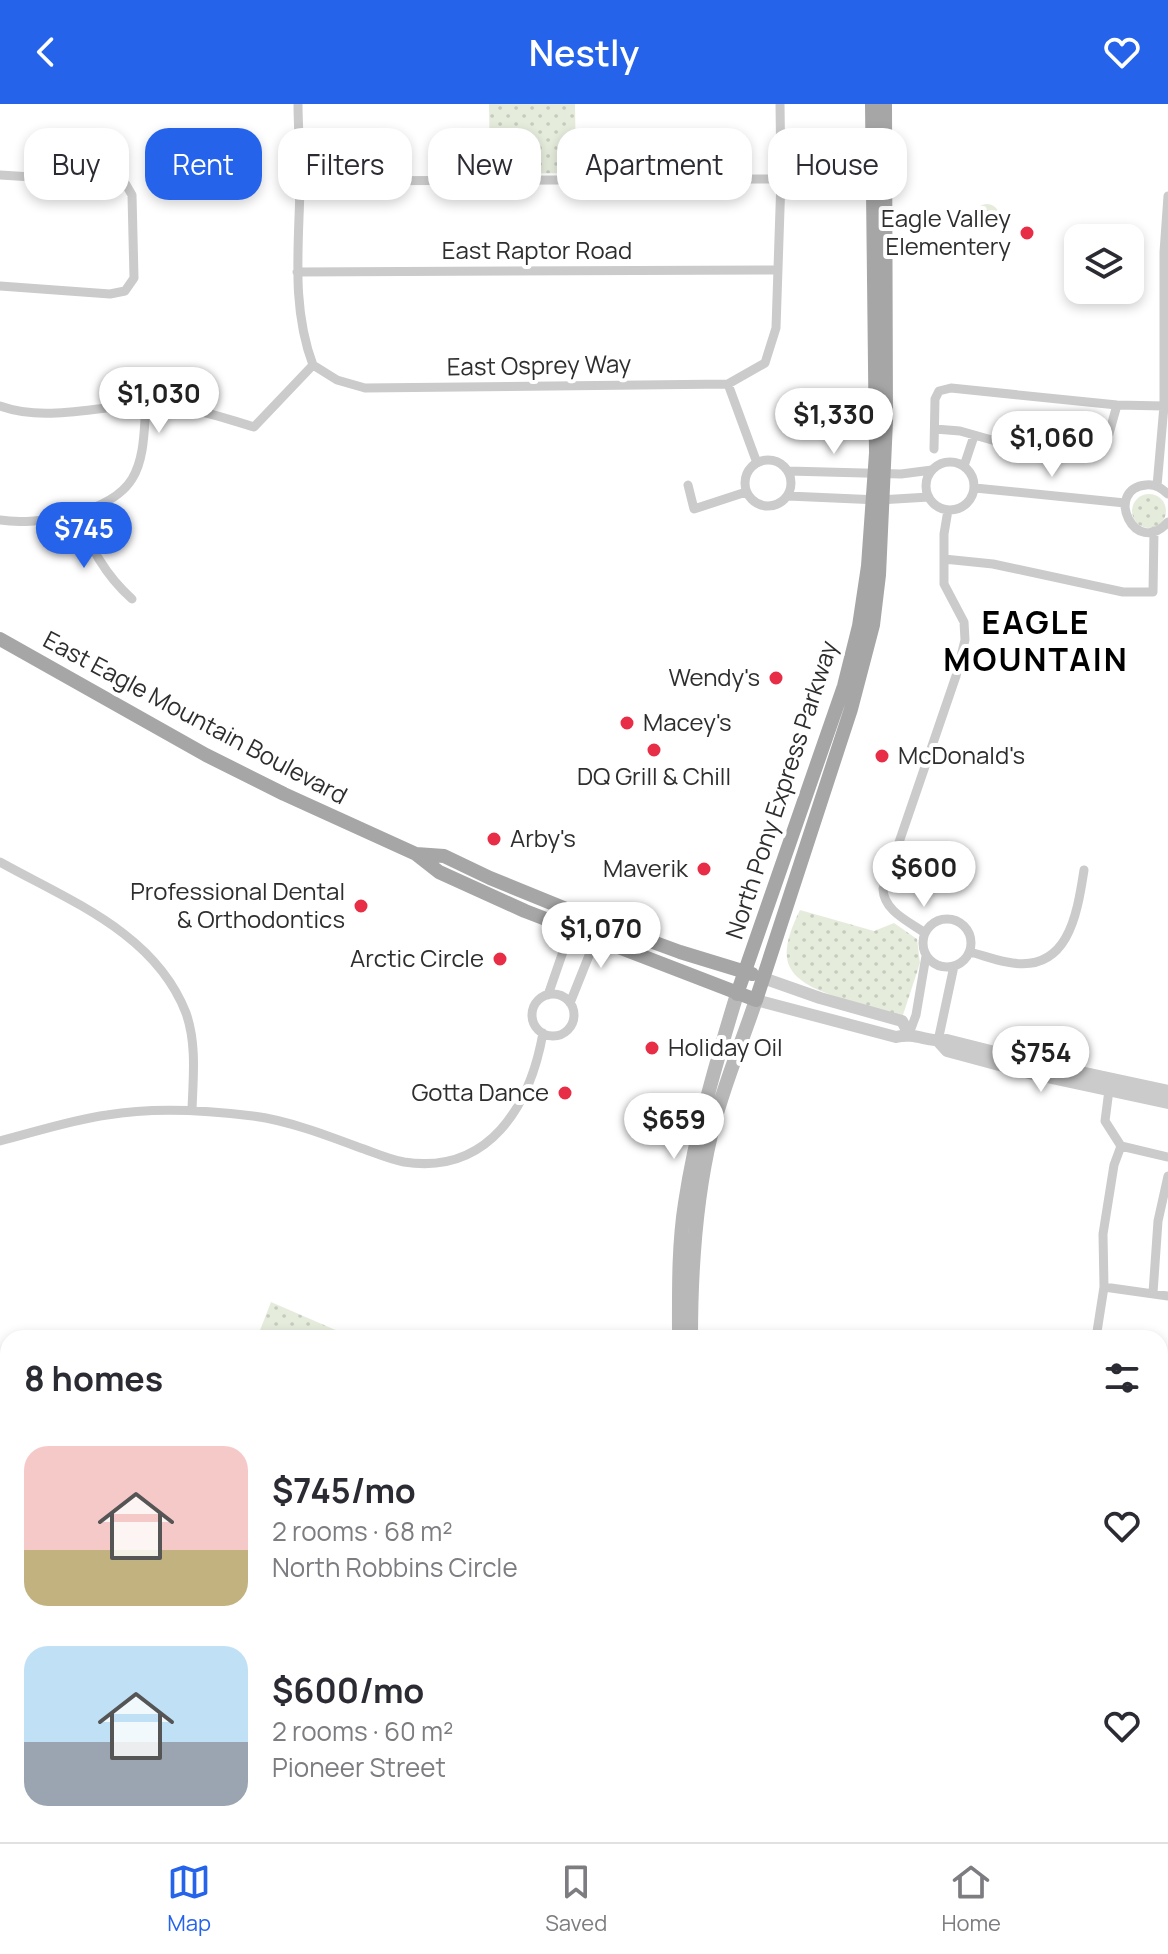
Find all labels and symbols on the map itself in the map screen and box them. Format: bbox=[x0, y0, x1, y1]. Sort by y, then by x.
place label: Eagle Valley Elementery bbox=[881, 201, 1011, 262]
marker: Eagle Valley Elementery bbox=[1018, 224, 1036, 242]
street label: East Raptor Road bbox=[442, 233, 632, 266]
street label: East Osprey Way bbox=[446, 346, 632, 383]
pin: $1,030 bbox=[94, 367, 224, 435]
pin: $1,330 bbox=[769, 388, 899, 456]
pin: $1,060 bbox=[987, 411, 1117, 479]
pin: $745 bbox=[37, 502, 131, 570]
district label: EAGLE MOUNTAIN bbox=[943, 600, 1129, 681]
street label: East Eagle Mountain Boulevard bbox=[38, 622, 354, 811]
street label: North Pony Express Parkway bbox=[717, 636, 845, 943]
place label: Wendy's bbox=[668, 660, 760, 693]
marker: Wendy's bbox=[767, 669, 785, 687]
place label: Macey's bbox=[643, 705, 732, 738]
marker: Macey's bbox=[618, 714, 636, 732]
place label: McDonald's bbox=[898, 738, 1025, 771]
marker: DQ Grill & Chill bbox=[645, 741, 663, 759]
marker: McDonald's bbox=[873, 747, 891, 765]
place label: DQ Grill & Chill bbox=[577, 759, 731, 792]
place label: Arby's bbox=[510, 821, 576, 854]
marker: Arby's bbox=[485, 830, 503, 848]
pin: $600 bbox=[877, 841, 971, 909]
place label: Maverik bbox=[603, 851, 689, 884]
marker: Maverik bbox=[695, 860, 713, 878]
place label: Professional Dental & Orthodontics bbox=[130, 874, 345, 935]
marker: Professional Dental & Orthodontics bbox=[352, 897, 370, 915]
pin: $1,070 bbox=[536, 902, 666, 970]
place label: Arctic Circle bbox=[350, 941, 484, 974]
marker: Arctic Circle bbox=[491, 950, 509, 968]
pin: $754 bbox=[994, 1026, 1088, 1094]
place label: Holiday Oil bbox=[668, 1030, 783, 1063]
marker: Holiday Oil bbox=[643, 1039, 661, 1057]
place label: Gotta Dance bbox=[411, 1075, 549, 1108]
marker: Gotta Dance bbox=[556, 1084, 574, 1102]
pin: $659 bbox=[627, 1093, 721, 1161]

